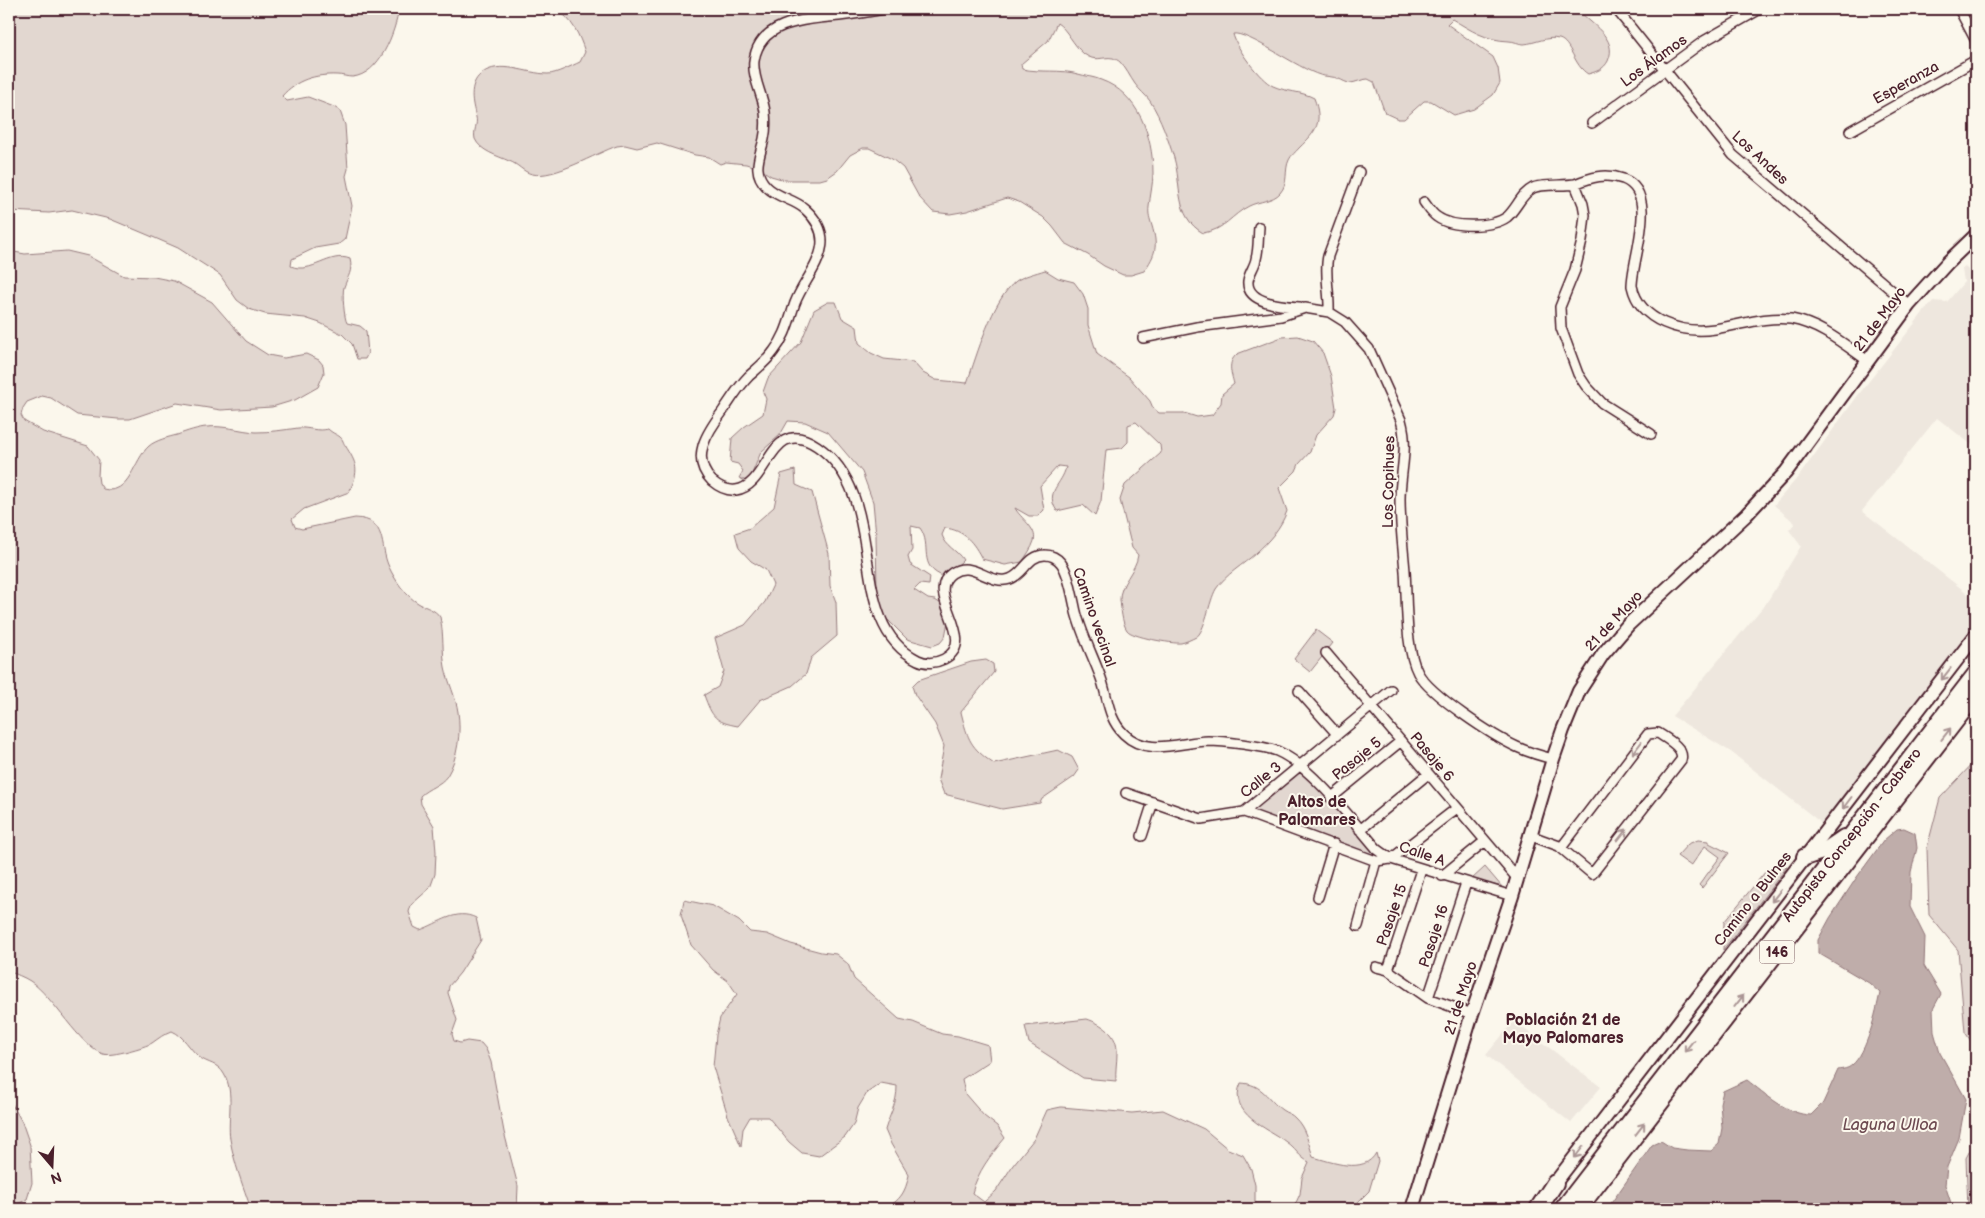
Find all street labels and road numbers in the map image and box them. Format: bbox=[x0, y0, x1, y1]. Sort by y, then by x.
street label: Los Álamos bbox=[1617, 30, 1691, 91]
street label: Esperanza bbox=[1870, 57, 1942, 109]
street label: Los Andes bbox=[1728, 127, 1793, 189]
street label: 21 de Mayo bbox=[1849, 283, 1911, 355]
street label: Los Copihues bbox=[1379, 435, 1399, 528]
street label: Camino vecinal bbox=[1068, 565, 1120, 669]
street label: 21 de Mayo bbox=[1581, 587, 1647, 655]
street label: Pasaje 6 bbox=[1406, 728, 1458, 786]
street label: Pasaje 5 bbox=[1328, 733, 1386, 785]
street label: Autopista Concepción - Cabrero bbox=[1778, 744, 1926, 926]
street label: Calle 3 bbox=[1236, 758, 1286, 802]
street label: Calle A bbox=[1396, 837, 1448, 871]
street label: Camino a Bulnes bbox=[1710, 847, 1796, 950]
street label: Pasaje 15 bbox=[1373, 882, 1411, 948]
street label: Pasaje 16 bbox=[1415, 902, 1453, 970]
road number: 146 bbox=[1760, 940, 1794, 964]
street label: 21 de Mayo bbox=[1440, 959, 1482, 1037]

